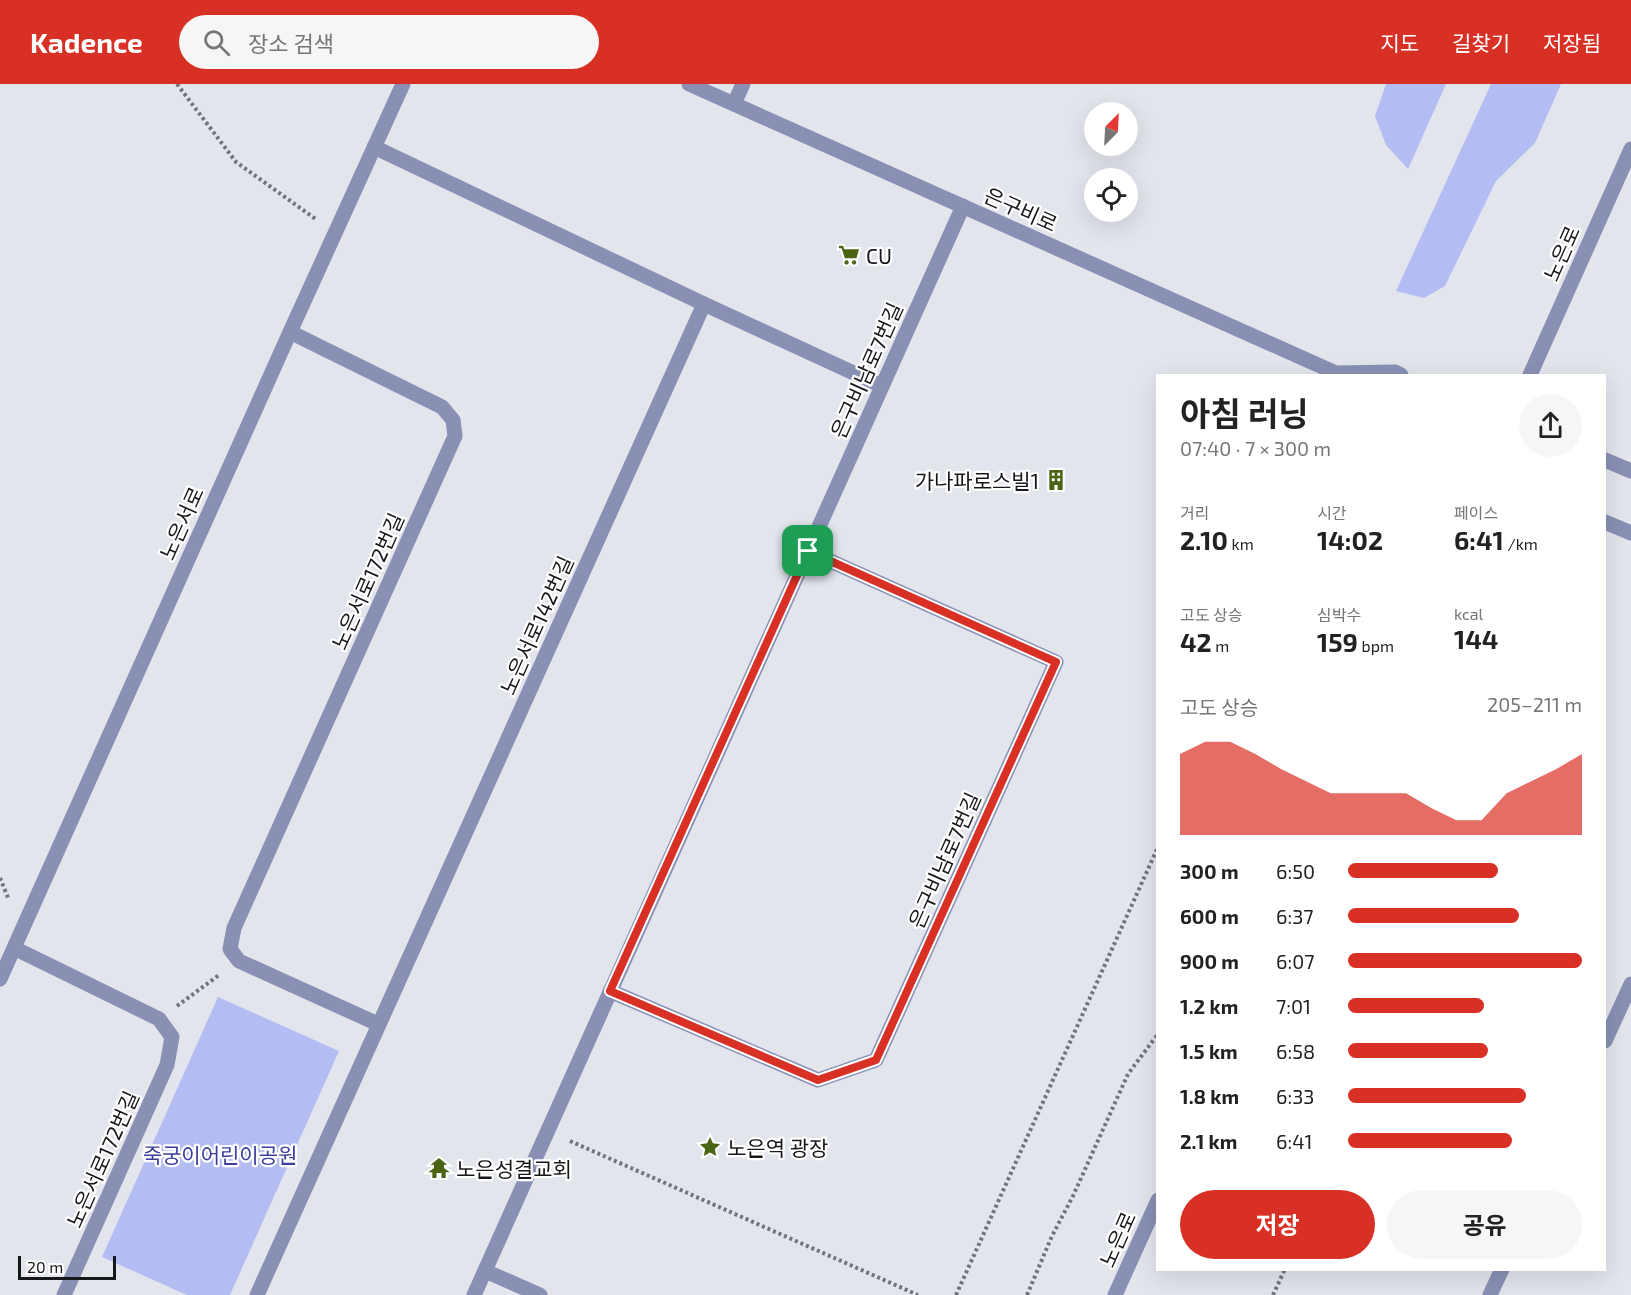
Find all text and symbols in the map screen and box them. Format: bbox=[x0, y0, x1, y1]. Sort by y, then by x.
search box bbox=[179, 15, 599, 69]
text: Kadence bbox=[30, 25, 143, 59]
icon: search bbox=[200, 26, 233, 59]
text: 장소 검색 bbox=[248, 30, 334, 56]
text: 지도 bbox=[1380, 30, 1419, 55]
text: 길찾기 bbox=[1452, 30, 1510, 55]
text: 저장됨 bbox=[1543, 30, 1601, 55]
north arrow bbox=[1084, 102, 1138, 156]
map controls bbox=[1084, 102, 1138, 222]
button: locate bbox=[1084, 168, 1138, 222]
street label: 은구비로 bbox=[981, 182, 1061, 236]
street label: 노은로 bbox=[1538, 221, 1584, 285]
supermarket icon: CU bbox=[837, 243, 861, 267]
place label: CU bbox=[866, 243, 892, 268]
street label: 은구비남로7번길 bbox=[825, 298, 907, 442]
text: 아침 러닝 bbox=[1180, 393, 1309, 433]
button: share bbox=[1519, 394, 1582, 457]
text: 07:40 · 7 × 300 m bbox=[1180, 436, 1331, 460]
place label: 가나파로스빌1 bbox=[915, 468, 1039, 493]
building icon: 가나파로스빌1 bbox=[1044, 468, 1068, 492]
street label: 노은서로 bbox=[154, 483, 208, 563]
text: 거리 bbox=[1180, 503, 1209, 522]
text: 시간 bbox=[1317, 503, 1346, 522]
text: 페이스 bbox=[1454, 503, 1498, 522]
street label: 노은서로172번길 bbox=[326, 509, 408, 653]
text: 2.10 bbox=[1180, 524, 1228, 555]
text: 14:02 bbox=[1317, 524, 1383, 555]
text: 6:41 bbox=[1454, 524, 1504, 555]
pin bbox=[782, 525, 833, 576]
icon: arrive bbox=[791, 534, 824, 567]
text: km bbox=[1228, 534, 1254, 553]
text: /km bbox=[1504, 534, 1538, 553]
street label: 노은서로142번길 bbox=[494, 552, 578, 698]
text: kcal bbox=[1454, 604, 1483, 623]
text: 고도 상승 bbox=[1180, 605, 1242, 624]
text: 심박수 bbox=[1317, 605, 1361, 624]
text: 144 bbox=[1454, 623, 1498, 654]
text: 42 bbox=[1180, 626, 1212, 657]
text: 159 bbox=[1317, 626, 1358, 657]
text: m bbox=[1212, 636, 1229, 655]
text: bpm bbox=[1358, 636, 1394, 655]
text: 205–211 m bbox=[1487, 692, 1582, 716]
text: 고도 상승 bbox=[1180, 695, 1258, 719]
street label: 은구비남로7번길 bbox=[903, 788, 985, 932]
text: 300 m bbox=[1180, 859, 1239, 883]
text: 6:50 bbox=[1276, 859, 1315, 883]
text: 600 m bbox=[1180, 904, 1239, 928]
text: 6:37 bbox=[1276, 904, 1314, 928]
text: 900 m bbox=[1180, 949, 1239, 973]
text: 6:07 bbox=[1276, 949, 1314, 973]
text: 1.2 km bbox=[1180, 994, 1238, 1018]
text: 7:01 bbox=[1276, 994, 1311, 1018]
text: 1.5 km bbox=[1180, 1039, 1238, 1063]
text: 6:58 bbox=[1276, 1039, 1315, 1063]
text: 1.8 km bbox=[1180, 1084, 1239, 1108]
text: 6:33 bbox=[1276, 1084, 1314, 1108]
street label: 노은서로172번길 bbox=[61, 1087, 143, 1231]
text: 2.1 km bbox=[1180, 1129, 1237, 1153]
text: 6:41 bbox=[1276, 1129, 1312, 1153]
place icon: 노은역 광장 bbox=[698, 1135, 722, 1159]
place label: 노은역 광장 bbox=[727, 1135, 828, 1160]
park label: 죽궁이어린이공원 bbox=[143, 1142, 297, 1167]
temple icon: 노은성결교회 bbox=[427, 1156, 451, 1180]
place label: 노은성결교회 bbox=[456, 1156, 572, 1181]
button: 저장 bbox=[1180, 1190, 1375, 1259]
button: 공유 bbox=[1387, 1190, 1582, 1259]
street label: 노은로 bbox=[1094, 1207, 1140, 1271]
scale bar bbox=[18, 1253, 116, 1280]
text: 20 m bbox=[27, 1257, 63, 1276]

